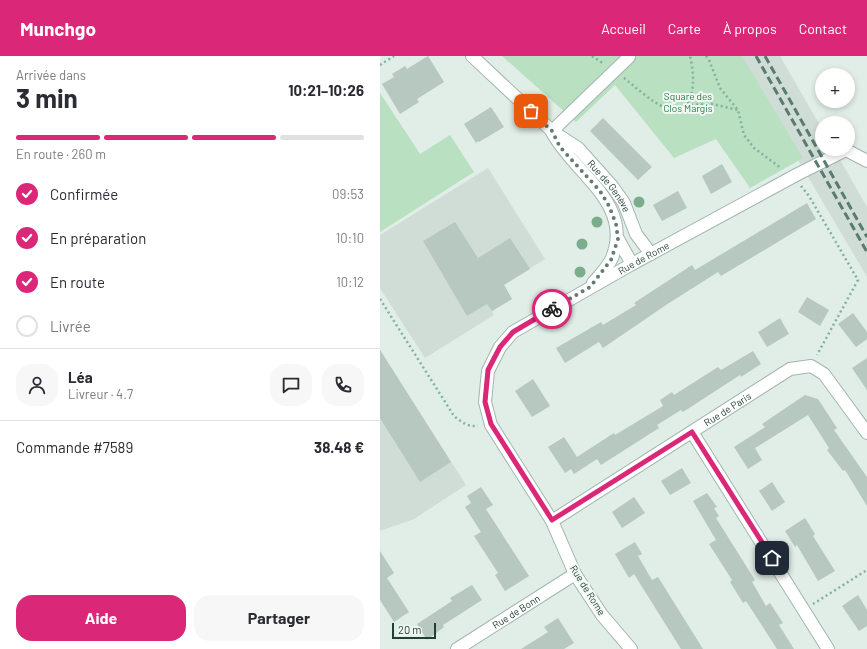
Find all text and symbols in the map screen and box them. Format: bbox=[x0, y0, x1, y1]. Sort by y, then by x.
text: Munchgo bbox=[20, 17, 96, 40]
text: Accueil bbox=[601, 20, 646, 37]
text: Carte bbox=[668, 20, 701, 37]
text: À propos bbox=[723, 20, 777, 37]
text: Contact bbox=[799, 20, 847, 37]
text: Arrivée dans bbox=[16, 67, 86, 83]
map controls bbox=[815, 68, 855, 156]
button: + bbox=[815, 68, 855, 108]
text: 10:21–10:26 bbox=[288, 81, 364, 99]
text: 3 min bbox=[16, 82, 78, 113]
park label: Square des Clos Margis bbox=[663, 90, 713, 114]
pin bbox=[514, 94, 548, 128]
icon: bag bbox=[520, 100, 542, 122]
button: − bbox=[815, 116, 855, 156]
text: En route · 260 m bbox=[16, 146, 106, 162]
street label: Rue de Genève bbox=[585, 157, 633, 214]
icon: check bbox=[16, 183, 38, 205]
text: Confirmée bbox=[50, 185, 118, 203]
text: 09:53 bbox=[332, 186, 364, 202]
icon: check bbox=[16, 227, 38, 249]
text: En préparation bbox=[50, 229, 146, 247]
text: 10:10 bbox=[336, 230, 364, 246]
street label: Rue de Rome bbox=[616, 239, 671, 277]
icon: check bbox=[16, 271, 38, 293]
text: En route bbox=[50, 273, 105, 291]
text: 10:12 bbox=[336, 274, 364, 290]
courier bbox=[532, 289, 572, 329]
icon: bike bbox=[541, 298, 563, 320]
text: Livrée bbox=[50, 317, 91, 335]
button: person bbox=[16, 364, 58, 406]
button: chat bbox=[270, 364, 312, 406]
button: phone bbox=[322, 364, 364, 406]
text: Léa bbox=[68, 368, 93, 386]
text: Livreur · 4.7 bbox=[68, 386, 133, 402]
street label: Rue de Paris bbox=[701, 389, 753, 429]
text: Commande #7589 bbox=[16, 438, 133, 456]
text: 38.48 € bbox=[314, 438, 364, 456]
pin bbox=[755, 541, 789, 575]
icon: home bbox=[761, 547, 783, 569]
street label: Rue de Rome bbox=[568, 563, 608, 617]
street label: Rue de Bonn bbox=[490, 592, 542, 631]
button: Aide bbox=[16, 595, 186, 641]
button: Partager bbox=[194, 595, 364, 641]
scale bar bbox=[392, 621, 436, 640]
text: 20 m bbox=[398, 623, 421, 636]

